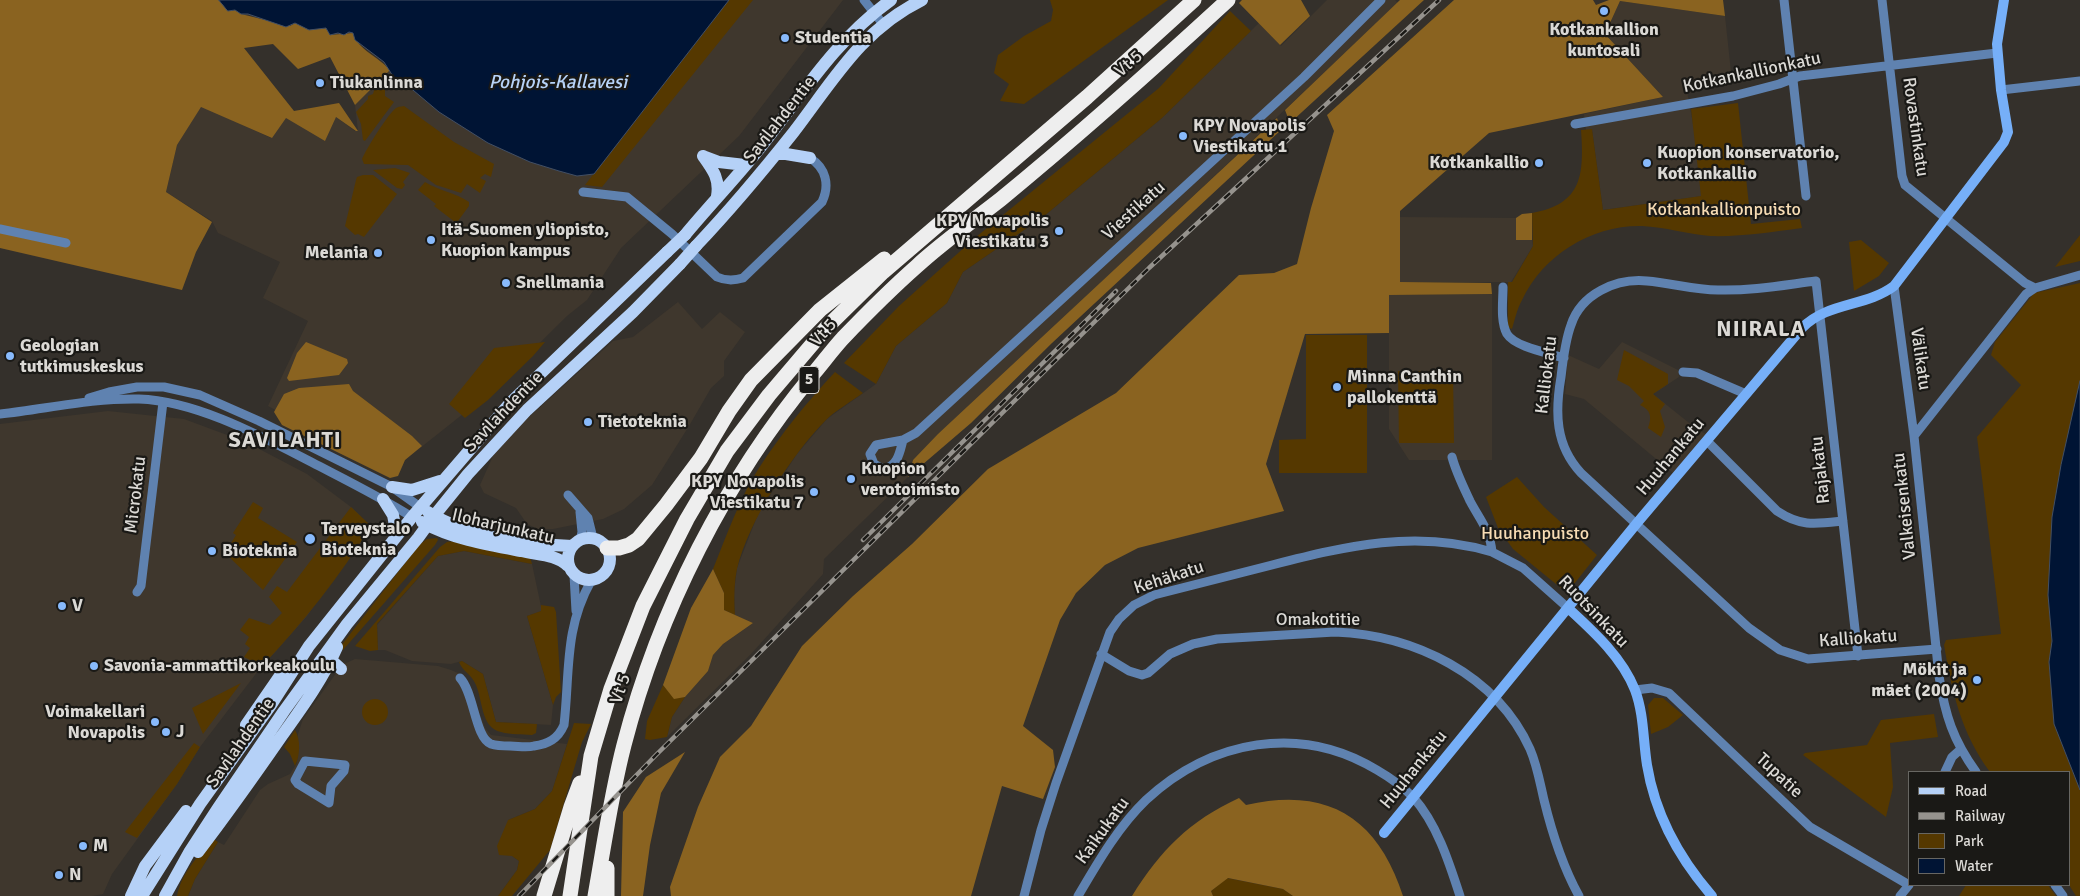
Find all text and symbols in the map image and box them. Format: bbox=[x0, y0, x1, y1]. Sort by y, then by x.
marker: Kotkankallion kuntosali bbox=[1598, 5, 1610, 17]
place label: Kotkankallion kuntosali bbox=[1549, 19, 1659, 62]
place label: Studentia bbox=[795, 27, 871, 49]
marker: Studentia bbox=[779, 32, 791, 44]
street label: Vt 5 bbox=[1111, 46, 1147, 82]
street label: Kotkankallionkatu bbox=[1681, 48, 1823, 98]
place label: Tiukanlinna bbox=[330, 72, 423, 94]
water label: Pohjois-Kallavesi bbox=[489, 72, 627, 94]
street label: Savilahdentie bbox=[739, 72, 821, 168]
street label: Rovastinkatu bbox=[1897, 76, 1933, 178]
marker: Tiukanlinna bbox=[314, 77, 326, 89]
place label: KPY Novapolis Viestikatu 1 bbox=[1193, 115, 1306, 158]
marker: KPY Novapolis Viestikatu 1 bbox=[1177, 130, 1189, 142]
place label: Kuopion konservatorio, Kotkankallio bbox=[1657, 142, 1840, 184]
place label: Kotkankallio bbox=[1429, 152, 1529, 174]
marker: Kotkankallio bbox=[1533, 157, 1545, 169]
marker: Kuopion konservatorio, Kotkankallio bbox=[1641, 157, 1653, 169]
street label: Viestikatu bbox=[1098, 177, 1170, 245]
park label: Kotkankallionpuisto bbox=[1647, 199, 1801, 221]
place label: KPY Novapolis Viestikatu 3 bbox=[936, 210, 1049, 252]
place label: Itä-Suomen yliopisto, Kuopion kampus bbox=[441, 219, 609, 262]
marker: KPY Novapolis Viestikatu 3 bbox=[1053, 225, 1065, 237]
marker: Itä-Suomen yliopisto, Kuopion kampus bbox=[425, 234, 437, 246]
place label: Melania bbox=[305, 242, 368, 264]
marker: Melania bbox=[372, 247, 384, 259]
place label: Snellmania bbox=[516, 272, 604, 294]
marker: Snellmania bbox=[500, 277, 512, 289]
street label: Vt 5 bbox=[806, 315, 842, 351]
district label: NIIRALA bbox=[1715, 317, 1807, 343]
street label: Välikatu bbox=[1905, 326, 1935, 392]
place label: Geologian tutkimuskeskus bbox=[20, 335, 143, 378]
street label: Kalliokatu bbox=[1531, 335, 1563, 415]
marker: Geologian tutkimuskeskus bbox=[4, 350, 16, 362]
road number: 5 bbox=[799, 366, 819, 394]
place label: Minna Canthin pallokenttä bbox=[1347, 366, 1462, 408]
street label: Savilahdentie bbox=[460, 367, 548, 457]
marker: Minna Canthin pallokenttä bbox=[1331, 381, 1343, 393]
place label: Tietoteknia bbox=[598, 411, 687, 433]
street label: Huuhankatu bbox=[1632, 414, 1710, 500]
marker: Tietoteknia bbox=[582, 416, 594, 428]
district label: SAVILAHTI bbox=[227, 428, 343, 454]
street label: Rajakatu bbox=[1807, 435, 1835, 505]
street label: Valkeisenkatu bbox=[1889, 451, 1921, 561]
street label: Microkatu bbox=[121, 455, 151, 535]
place label: Kuopion verotoimisto bbox=[861, 458, 960, 500]
place label: KPY Novapolis Viestikatu 7 bbox=[691, 471, 804, 514]
marker: Kuopion verotoimisto bbox=[845, 473, 857, 485]
marker: KPY Novapolis Viestikatu 7 bbox=[808, 486, 820, 498]
street label: Iloharjunkatu bbox=[450, 505, 556, 549]
place label: Terveystalo Bioteknia bbox=[321, 518, 410, 560]
park label: Huuhanpuisto bbox=[1481, 523, 1589, 545]
marker: Terveystalo Bioteknia bbox=[303, 532, 317, 546]
place label: Bioteknia bbox=[222, 540, 297, 562]
marker: Bioteknia bbox=[206, 545, 218, 557]
street label: Kehäkatu bbox=[1131, 557, 1207, 599]
street label: Ruotsinkatu bbox=[1553, 571, 1633, 653]
place label: V bbox=[72, 595, 83, 617]
marker: V bbox=[56, 600, 68, 612]
street label: Omakotitie bbox=[1276, 609, 1360, 631]
street label: Kalliokatu bbox=[1818, 625, 1898, 653]
place label: Savonia-ammattikorkeakoulu bbox=[104, 655, 335, 677]
place label: Mökit ja mäet (2004) bbox=[1871, 659, 1967, 702]
marker: Savonia-ammattikorkeakoulu bbox=[88, 660, 100, 672]
street label: Vt 5 bbox=[606, 671, 636, 707]
marker: Mökit ja mäet (2004) bbox=[1971, 674, 1983, 686]
street label: Savilahdentie bbox=[202, 694, 280, 792]
place label: Voimakellari Novapolis bbox=[45, 701, 145, 744]
marker: Voimakellari Novapolis bbox=[149, 716, 161, 728]
place label: J bbox=[176, 721, 184, 743]
marker: J bbox=[160, 726, 172, 738]
street label: Huuhankatu bbox=[1376, 726, 1452, 814]
street label: Tupatie bbox=[1751, 749, 1807, 803]
legend bbox=[1908, 771, 2070, 886]
text: Road bbox=[1955, 782, 1987, 800]
street label: Kaikukatu bbox=[1072, 793, 1134, 869]
text: Railway bbox=[1955, 807, 2005, 825]
text: Park bbox=[1955, 832, 1984, 850]
place label: M bbox=[93, 835, 108, 857]
marker: M bbox=[77, 840, 89, 852]
text: Water bbox=[1955, 857, 1993, 875]
place label: N bbox=[69, 864, 82, 886]
marker: N bbox=[53, 869, 65, 881]

